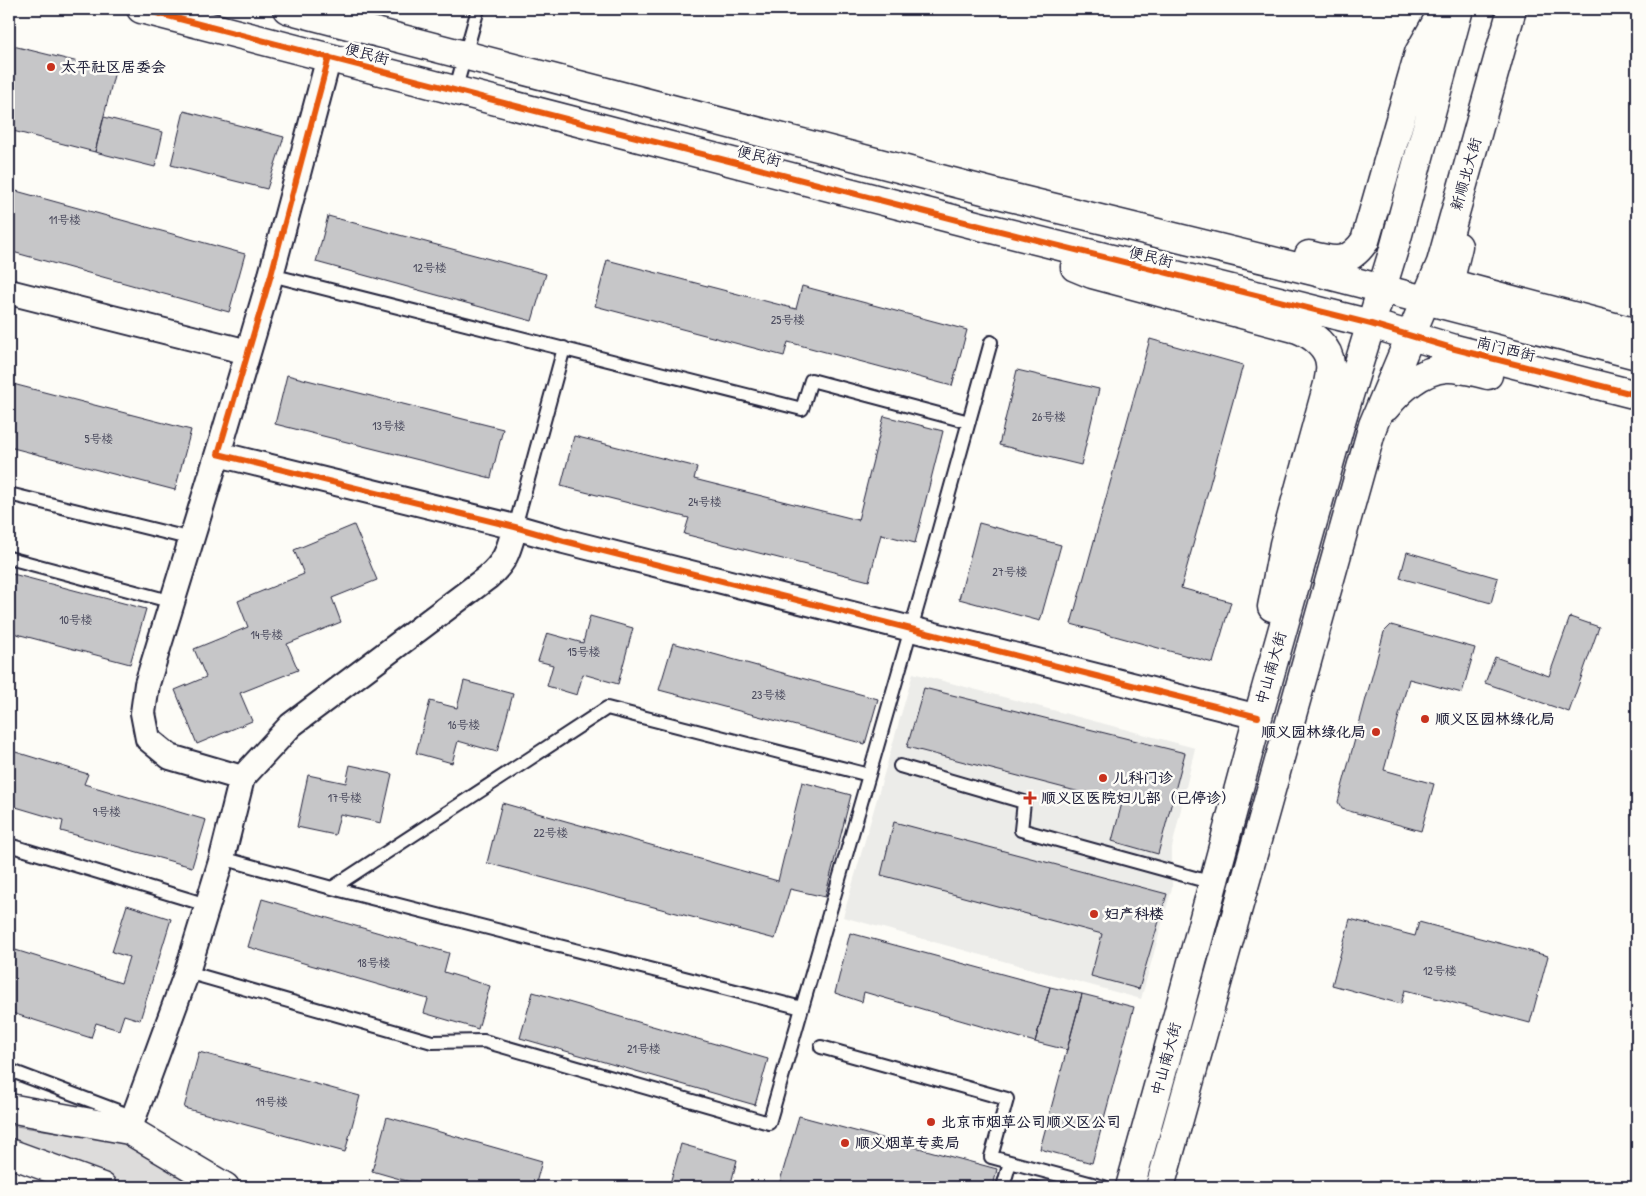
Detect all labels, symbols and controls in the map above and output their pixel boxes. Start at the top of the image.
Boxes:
street label: 便民街 [343,38,392,69]
place label: 太平社区居委会 [61,56,166,77]
marker: 太平社区居委会 [45,61,57,73]
street label: 新顺北大街 [1445,135,1486,213]
street label: 便民街 [735,140,784,171]
house number: 11号楼 [49,211,81,228]
street label: 便民街 [1127,241,1176,272]
house number: 12号楼 [413,259,447,276]
house number: 25号楼 [771,311,805,328]
street label: 南门西街 [1474,331,1538,366]
house number: 26号楼 [1032,408,1066,425]
house number: 13号楼 [372,417,406,434]
house number: 5号楼 [84,430,114,447]
house number: 24号楼 [688,493,722,510]
house number: 27号楼 [992,563,1028,580]
house number: 10号楼 [59,611,93,628]
house number: 14号楼 [251,626,283,643]
street label: 中山南大街 [1250,629,1291,707]
house number: 15号楼 [567,643,601,660]
house number: 23号楼 [752,686,787,703]
place label: 顺义区园林绿化局 [1435,708,1555,729]
marker: 顺义区园林绿化局 [1419,713,1431,725]
house number: 16号楼 [447,716,481,733]
place label: 顺义园林绿化局 [1261,721,1366,742]
marker: 顺义园林绿化局 [1370,726,1382,738]
place label: 儿科门诊 [1113,767,1173,788]
marker: 儿科门诊 [1097,772,1109,784]
place label: 顺义区医院妇儿部（已停诊） [1041,787,1236,808]
house number: 17号楼 [328,789,362,806]
marker: 顺义区医院妇儿部（已停诊） [1023,791,1037,805]
house number: 9号楼 [93,803,121,820]
house number: 22号楼 [533,824,569,841]
place label: 妇产科楼 [1104,903,1164,924]
marker: 妇产科楼 [1088,908,1100,920]
house number: 18号楼 [357,954,391,971]
house number: 12号楼 [1423,962,1457,979]
street label: 中山南大街 [1146,1020,1185,1098]
house number: 21号楼 [627,1040,661,1057]
house number: 19号楼 [256,1093,288,1110]
place label: 北京市烟草公司顺义区公司 [941,1111,1121,1132]
marker: 北京市烟草公司顺义区公司 [925,1116,937,1128]
place label: 顺义烟草专卖局 [855,1132,960,1153]
marker: 顺义烟草专卖局 [839,1137,851,1149]

